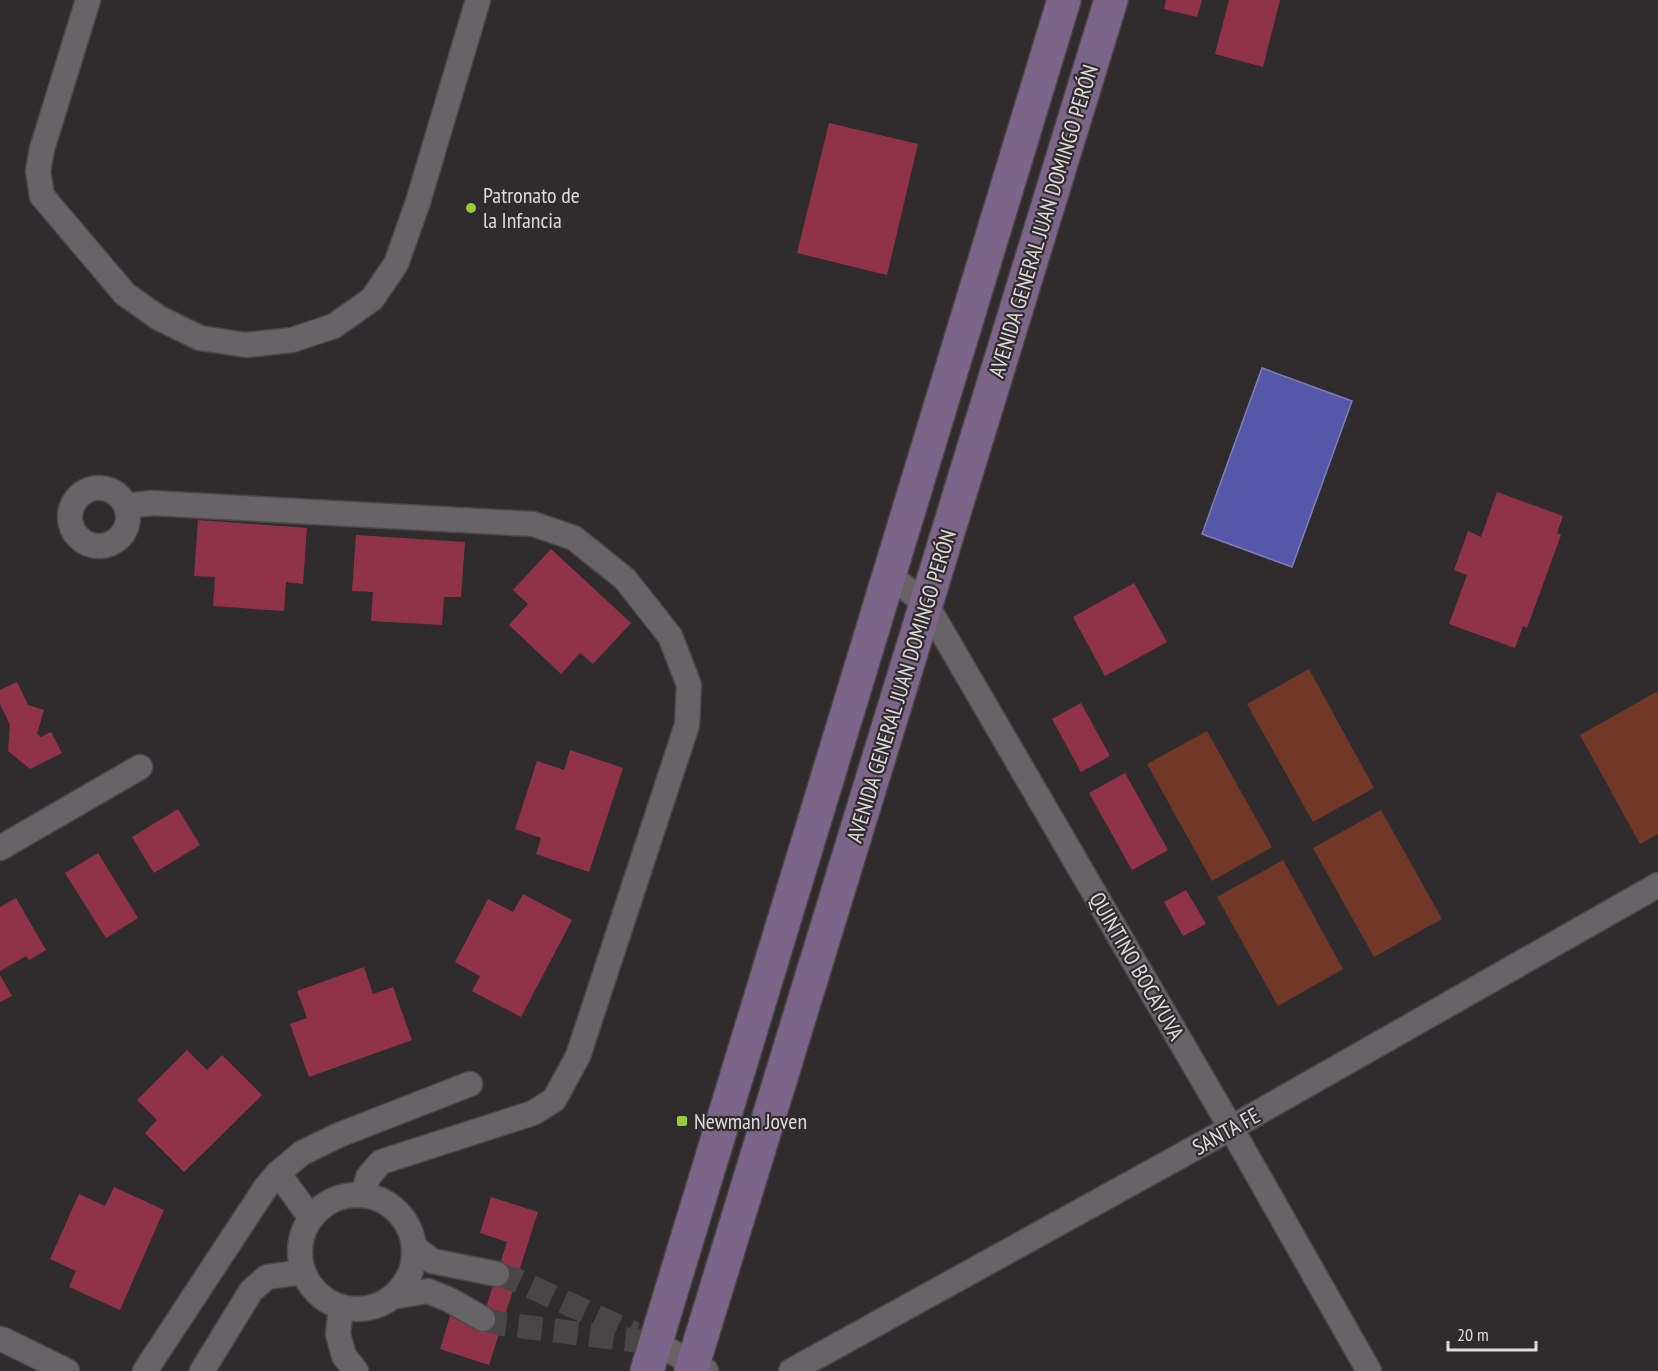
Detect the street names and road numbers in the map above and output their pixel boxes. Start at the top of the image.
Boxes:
street label: AVENIDA GENERAL JUAN DOMINGO PERÓN [982,61,1104,381]
street label: AVENIDA GENERAL JUAN DOMINGO PERÓN [840,526,962,846]
street label: QUINTINO BOCAYUVA [1083,887,1191,1046]
street label: SANTA FE [1187,1101,1265,1161]

